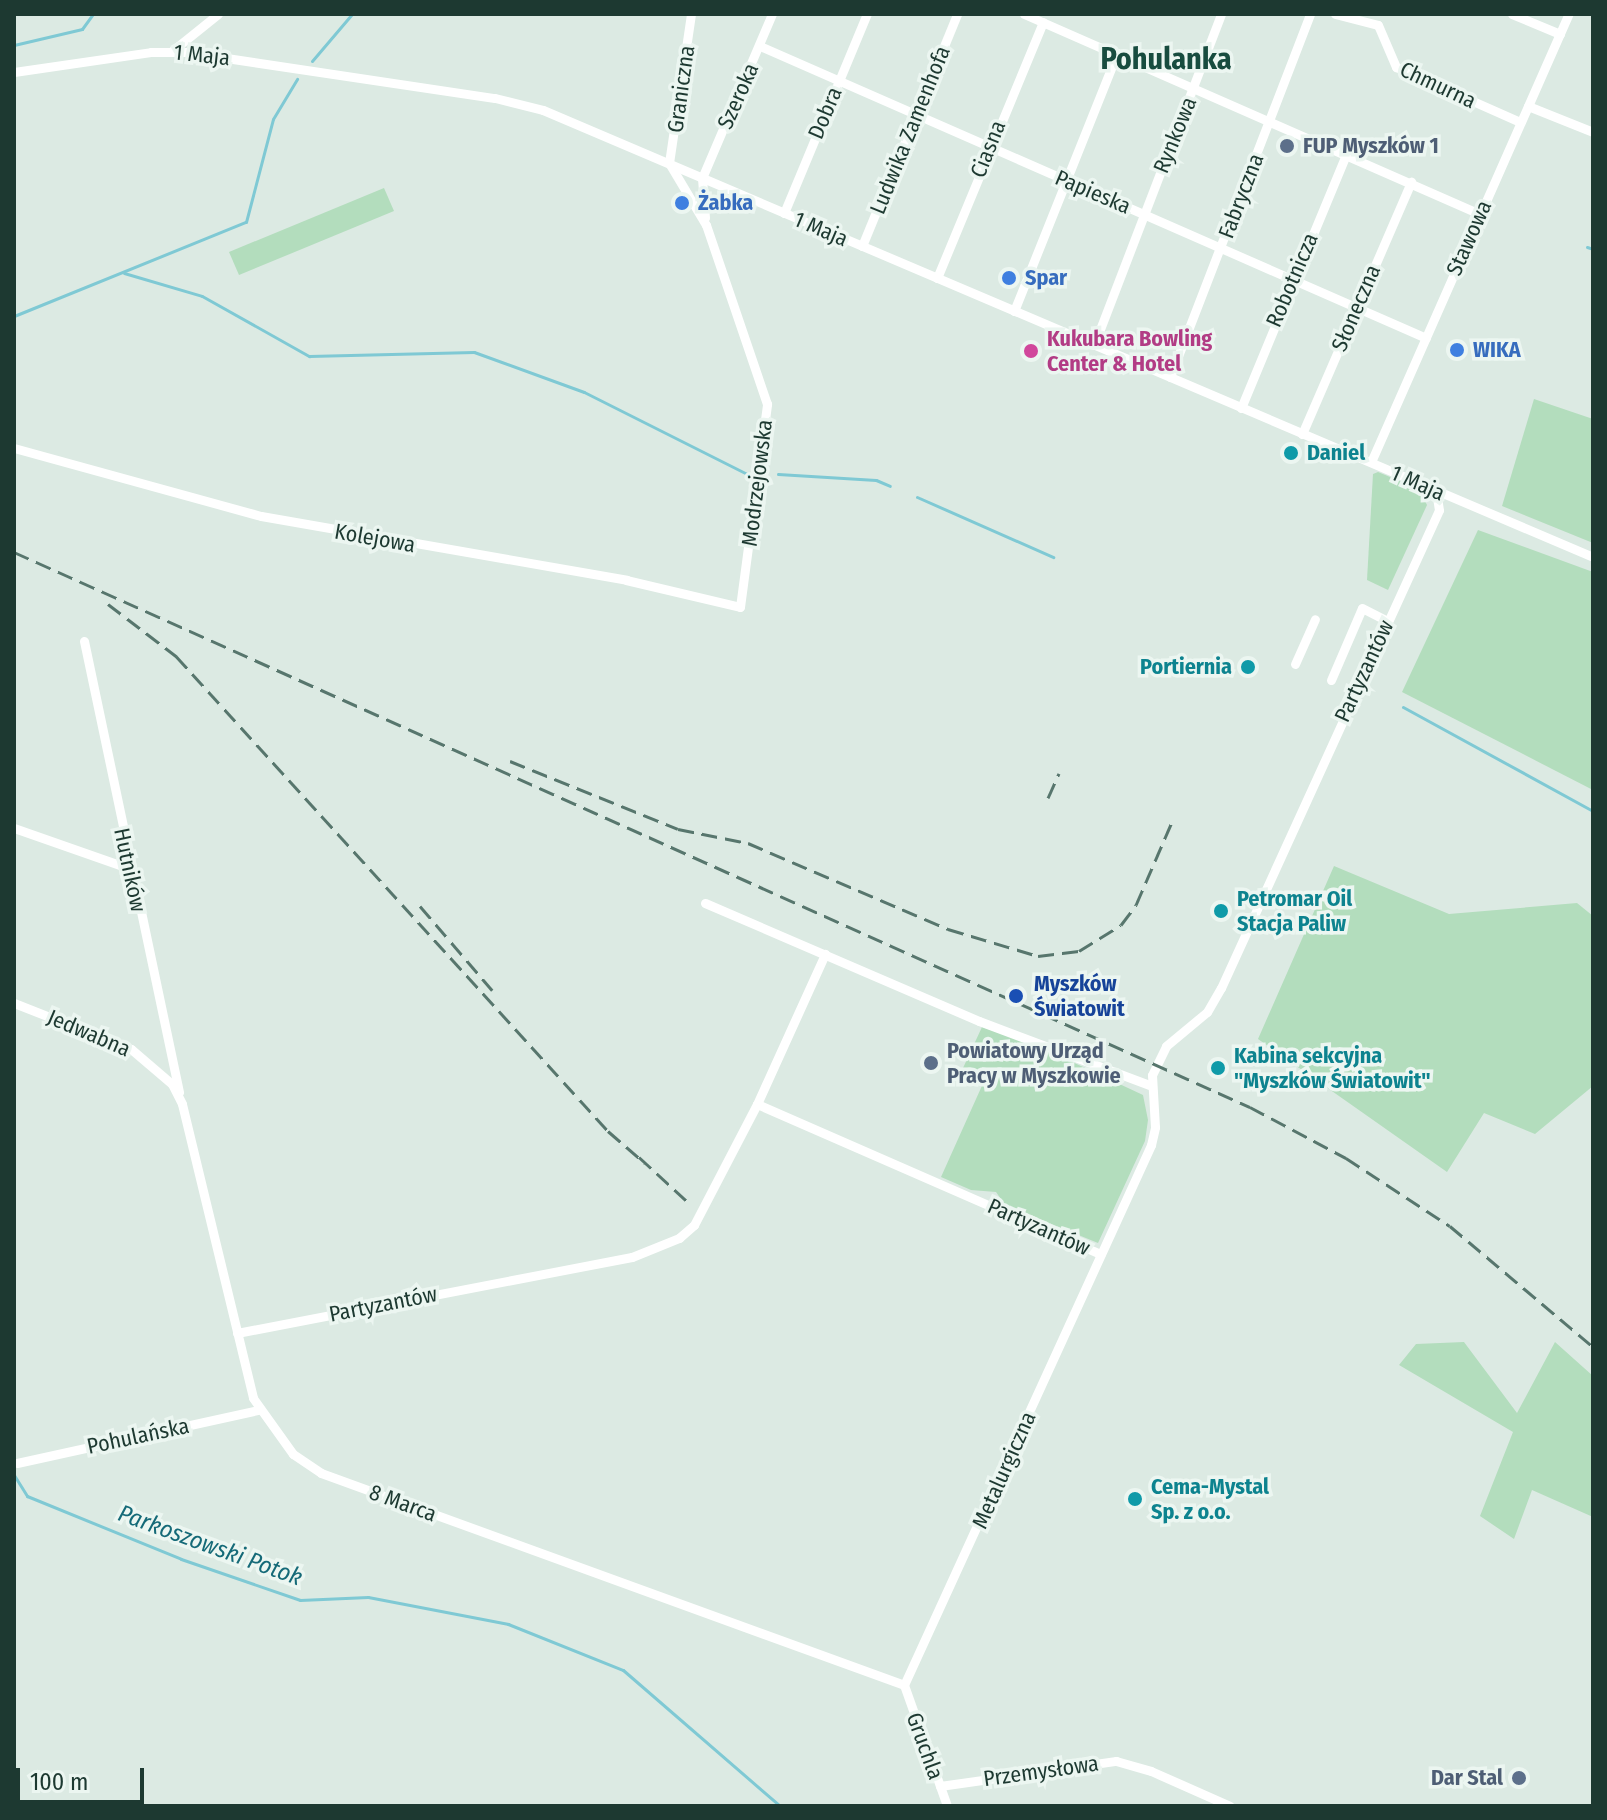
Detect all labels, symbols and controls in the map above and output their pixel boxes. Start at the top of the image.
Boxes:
street label: 1 Maja [173,39,231,71]
district label: Pohulanka [1100,41,1232,77]
street label: Ludwika Zamenhofa [864,42,956,218]
street label: Graniczna [662,44,700,134]
street label: Chmurna [1396,56,1480,114]
street label: Szeroka [712,59,764,133]
street label: Dobra [802,83,848,143]
street label: Rynkowa [1148,93,1202,177]
street label: Ciasna [965,117,1011,181]
place label: FUP Myszków 1 [1303,133,1439,159]
marker: FUP Myszków 1 [1278,137,1296,155]
street label: Fabryczna [1213,150,1269,242]
street label: Papieska [1051,164,1135,220]
place label: Żabka [698,190,753,216]
marker: Żabka [673,194,691,212]
street label: Stawowa [1441,196,1497,280]
street label: 1 Maja [790,206,852,252]
street label: Robotnicza [1260,229,1324,331]
street label: Słoneczna [1326,261,1386,355]
place label: Spar [1025,265,1067,291]
marker: Spar [1000,269,1018,287]
place label: Kukubara Bowling Center & Hotel [1047,325,1212,376]
place label: WIKA [1473,337,1521,363]
marker: WIKA [1448,341,1466,359]
marker: Kukubara Bowling Center & Hotel [1022,342,1040,360]
street label: Modrzejowska [736,418,778,548]
place label: Daniel [1307,440,1365,466]
marker: Daniel [1282,444,1300,462]
street label: 1 Maja [1387,459,1449,507]
street label: Kolejowa [333,518,417,558]
street label: Partyzantów [1329,616,1399,726]
place label: Portiernia [1140,654,1232,680]
marker: Portiernia [1239,658,1257,676]
street label: Hutników [108,826,152,914]
place label: Petromar Oil Stacja Paliw [1237,885,1352,936]
marker: Petromar Oil Stacja Paliw [1212,902,1230,920]
place label: Myszków Światowit [1034,970,1125,1022]
marker: Myszków Światowit [1005,985,1027,1007]
street label: Jedwabna [44,1004,134,1062]
place label: Powiatowy Urząd Pracy w Myszkowie [947,1037,1121,1088]
place label: Kabina sekcyjna "Myszków Światowit" [1234,1042,1430,1094]
marker: Powiatowy Urząd Pracy w Myszkowie [922,1054,940,1072]
marker: Kabina sekcyjna "Myszków Światowit" [1209,1059,1227,1077]
street label: Partyzantów [984,1193,1094,1261]
street label: Partyzantów [327,1281,439,1327]
street label: Metalurgiczna [966,1407,1042,1533]
street label: Pohulańska [85,1412,191,1460]
place label: Cema-Mystal Sp. z o.o. [1151,1473,1269,1524]
street label: 8 Marca [366,1479,440,1527]
marker: Cema-Mystal Sp. z o.o. [1126,1490,1144,1508]
water label: Parkoszowski Potok [114,1499,306,1593]
street label: Gruchla [901,1709,949,1783]
street label: Przemysłowa [982,1750,1100,1792]
scale bar [20,1752,148,1802]
place label: Dar Stal [1431,1765,1503,1791]
text: 100 m [30,1768,88,1796]
marker: Dar Stal [1510,1769,1528,1787]

